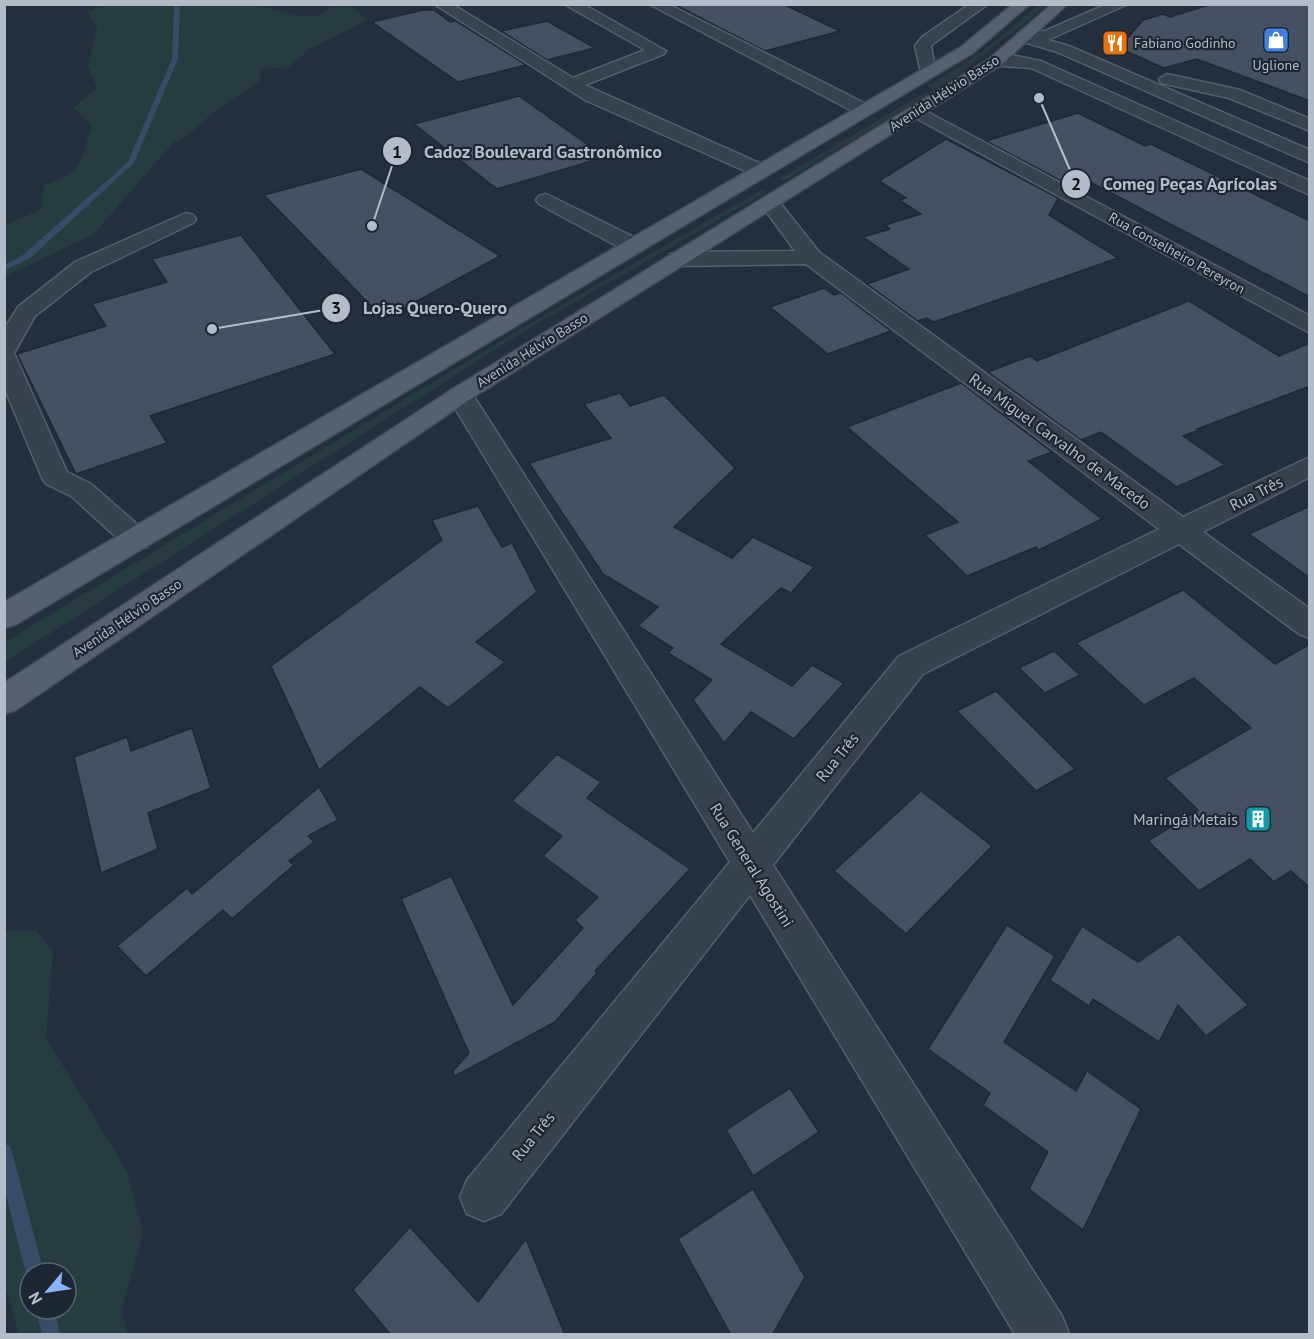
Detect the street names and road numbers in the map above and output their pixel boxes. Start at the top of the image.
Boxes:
street label: Avenida Hélvio Basso [886,51,1002,135]
street label: Rua Conselheiro Pereyron [1106,208,1248,298]
street label: Avenida Hélvio Basso [473,309,591,391]
street label: Rua Miguel Carvalho de Macedo [965,368,1155,514]
street label: Rua Três [1226,471,1286,515]
street label: Avenida Hélvio Basso [69,575,185,661]
street label: Rua Três [811,728,863,786]
street label: Rua General Agostini [706,799,798,931]
street label: Rua Três [507,1107,559,1165]

